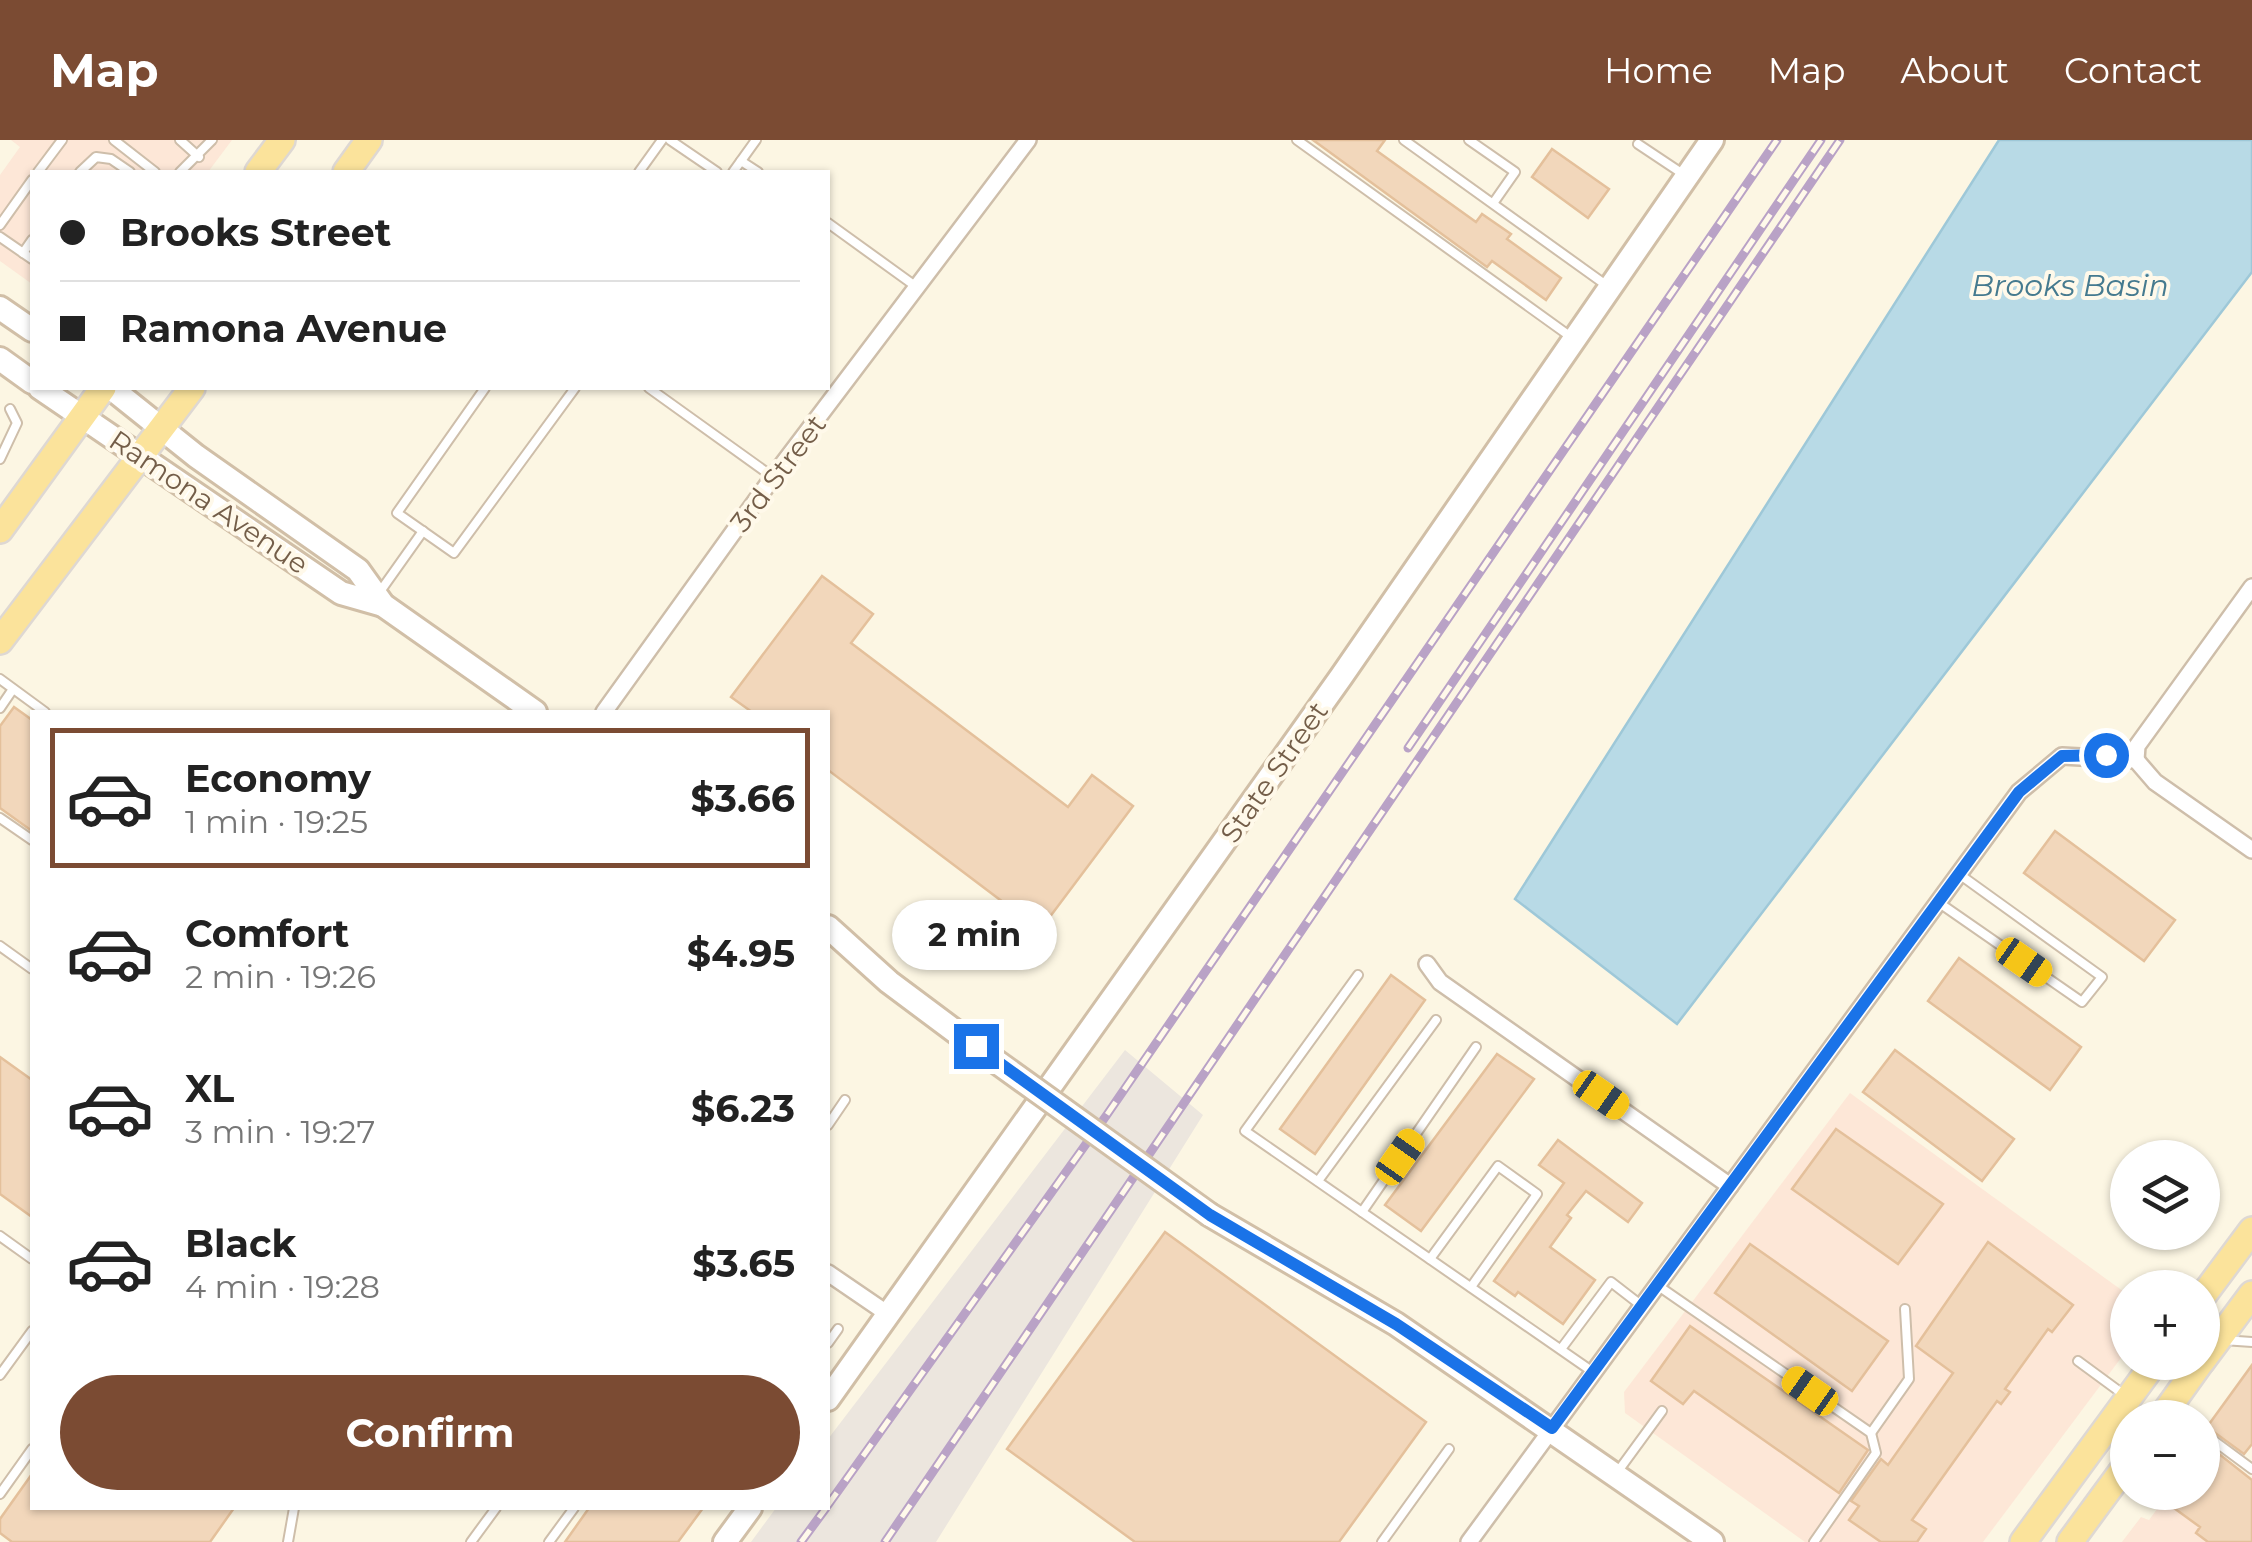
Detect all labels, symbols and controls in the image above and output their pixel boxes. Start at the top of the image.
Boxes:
text: Map [50,41,159,99]
text: Home [1604,49,1713,92]
text: Map [1768,49,1846,92]
text: About [1901,49,2009,92]
text: Contact [2064,49,2202,92]
text: Brooks Street [120,209,391,256]
water label: Brooks Basin [1971,267,2169,304]
text: Ramona Avenue [120,305,447,352]
street label: 3rd Street [723,408,833,538]
street label: Ramona Avenue [103,423,315,581]
street label: State Street [1213,695,1335,849]
route start [2084,733,2129,778]
icon: car [65,753,155,843]
text: Economy [185,755,371,802]
text: $3.66 [691,775,795,822]
text: 1 min · 19:25 [185,802,368,841]
callout: 2 min [894,901,1058,971]
icon: car [65,908,155,998]
text: Comfort [185,910,349,957]
text: 2 min [928,915,1021,954]
text: $4.95 [687,930,795,977]
car [1991,933,2057,991]
text: 2 min · 19:26 [185,957,376,996]
route end [954,1024,999,1069]
icon: car [65,1063,155,1153]
text: XL [185,1065,234,1112]
car [1568,1066,1634,1124]
text: $6.23 [691,1085,795,1132]
text: 3 min · 19:27 [185,1112,375,1151]
car [1371,1124,1429,1190]
map controls [2110,1140,2220,1510]
button: layers [2110,1140,2220,1250]
icon: car [65,1218,155,1308]
text: Black [185,1220,296,1267]
text: $3.65 [692,1240,795,1287]
text: 4 min · 19:28 [185,1267,380,1306]
button: + [2110,1270,2220,1380]
car [1777,1362,1843,1420]
button: Confirm [60,1375,800,1490]
button: − [2110,1400,2220,1510]

